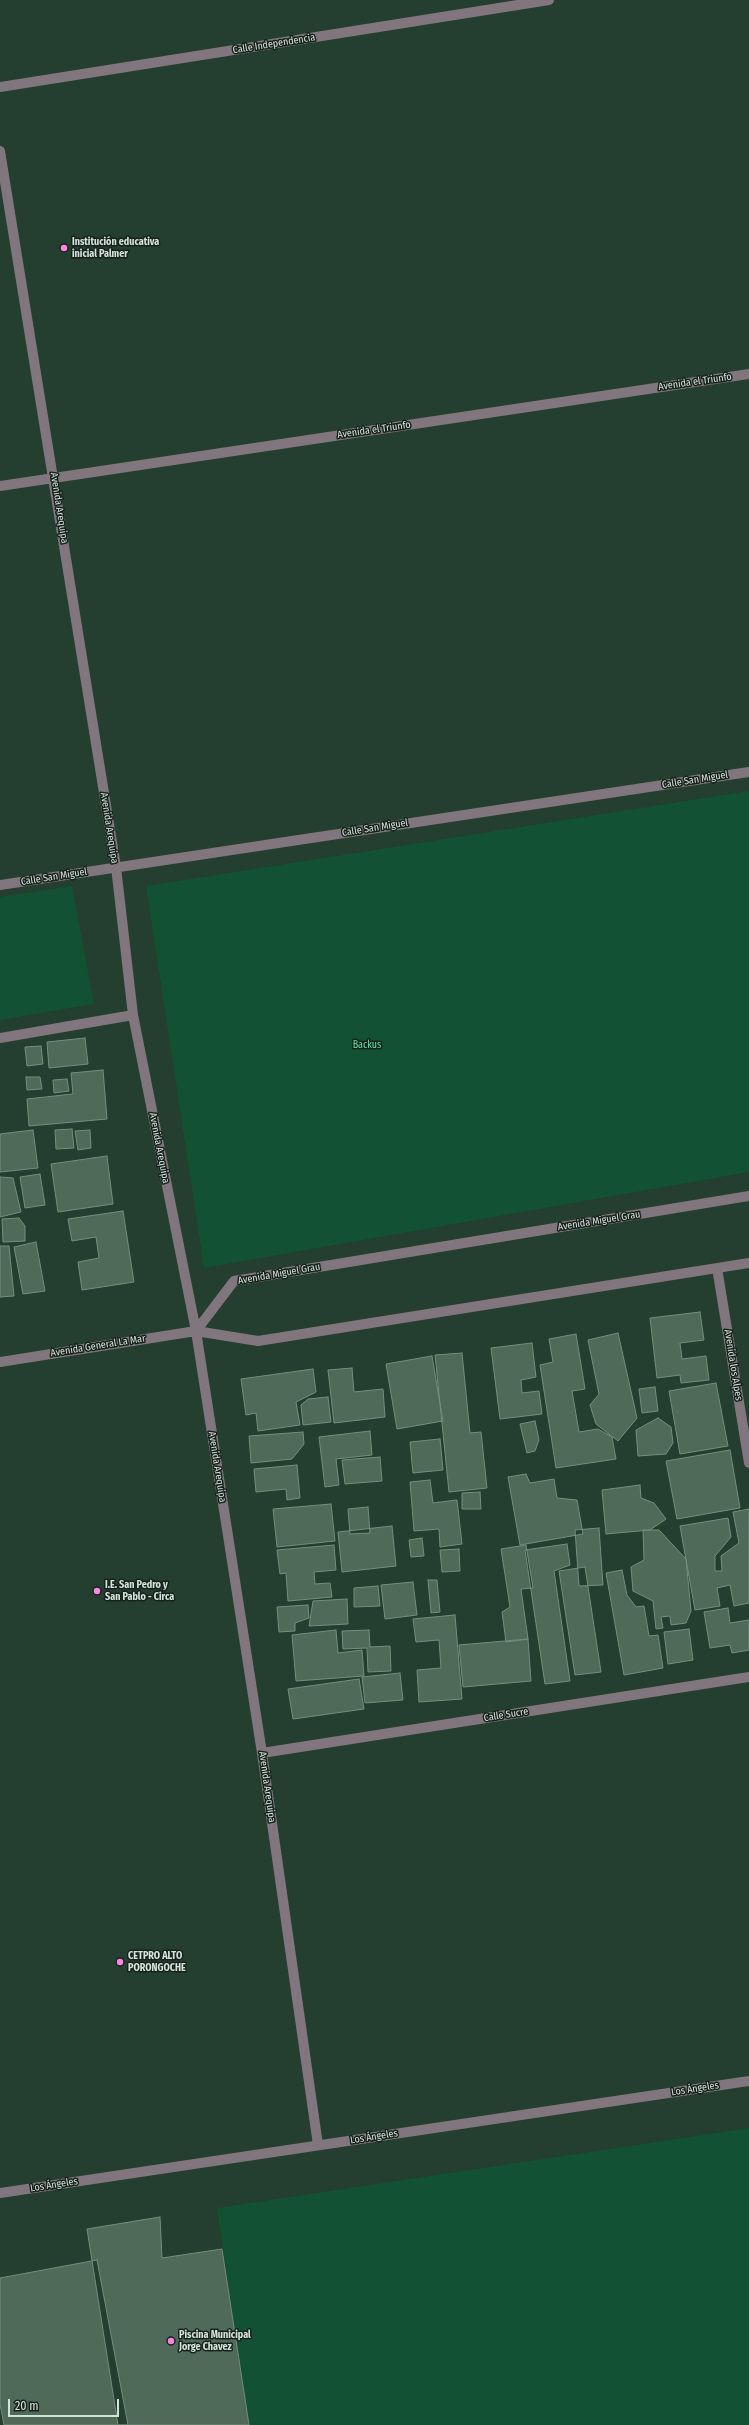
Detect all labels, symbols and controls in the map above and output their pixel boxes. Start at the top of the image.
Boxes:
street label: Calle Independencia [232,32,316,56]
place label: Institución educativa inicial Palmer [72,236,159,260]
marker: Institución educativa inicial Palmer [59,243,69,253]
street label: Avenida el Triunfo [658,371,732,393]
street label: Avenida el Triunfo [337,419,411,441]
street label: Avenida Arequipa [47,472,71,544]
street label: Calle San Miguel [661,769,729,791]
street label: Avenida Arequipa [97,792,121,864]
street label: Calle San Miguel [341,817,409,839]
street label: Calle San Miguel [20,866,88,888]
park label: Backus [353,1039,381,1051]
street label: Avenida Arequipa [146,1112,172,1184]
street label: Avenida Miguel Grau [557,1209,641,1233]
street label: Avenida Miguel Grau [237,1261,321,1287]
street label: Avenida los Alpes [721,1329,745,1401]
street label: Avenida General La Mar [50,1333,146,1359]
street label: Avenida Arequipa [205,1431,229,1503]
place label: I.E. San Pedro y San Pablo - Circa [105,1579,174,1602]
marker: I.E. San Pedro y San Pablo - Circa [92,1586,102,1596]
street label: Calle Sucre [483,1706,529,1724]
street label: Avenida Arequipa [256,1751,278,1823]
place label: CETPRO ALTO PORONGOCHE [128,1950,186,1974]
marker: CETPRO ALTO PORONGOCHE [115,1957,125,1967]
street label: Los Ángeles [670,2079,720,2099]
street label: Los Ángeles [349,2127,399,2147]
street label: Los Ángeles [29,2175,79,2195]
place label: Piscina Municipal Jorge Chavez [179,2329,251,2352]
marker: Piscina Municipal Jorge Chavez [166,2336,176,2346]
scale bar [10,2391,121,2417]
text: 20 m [15,2399,39,2413]

